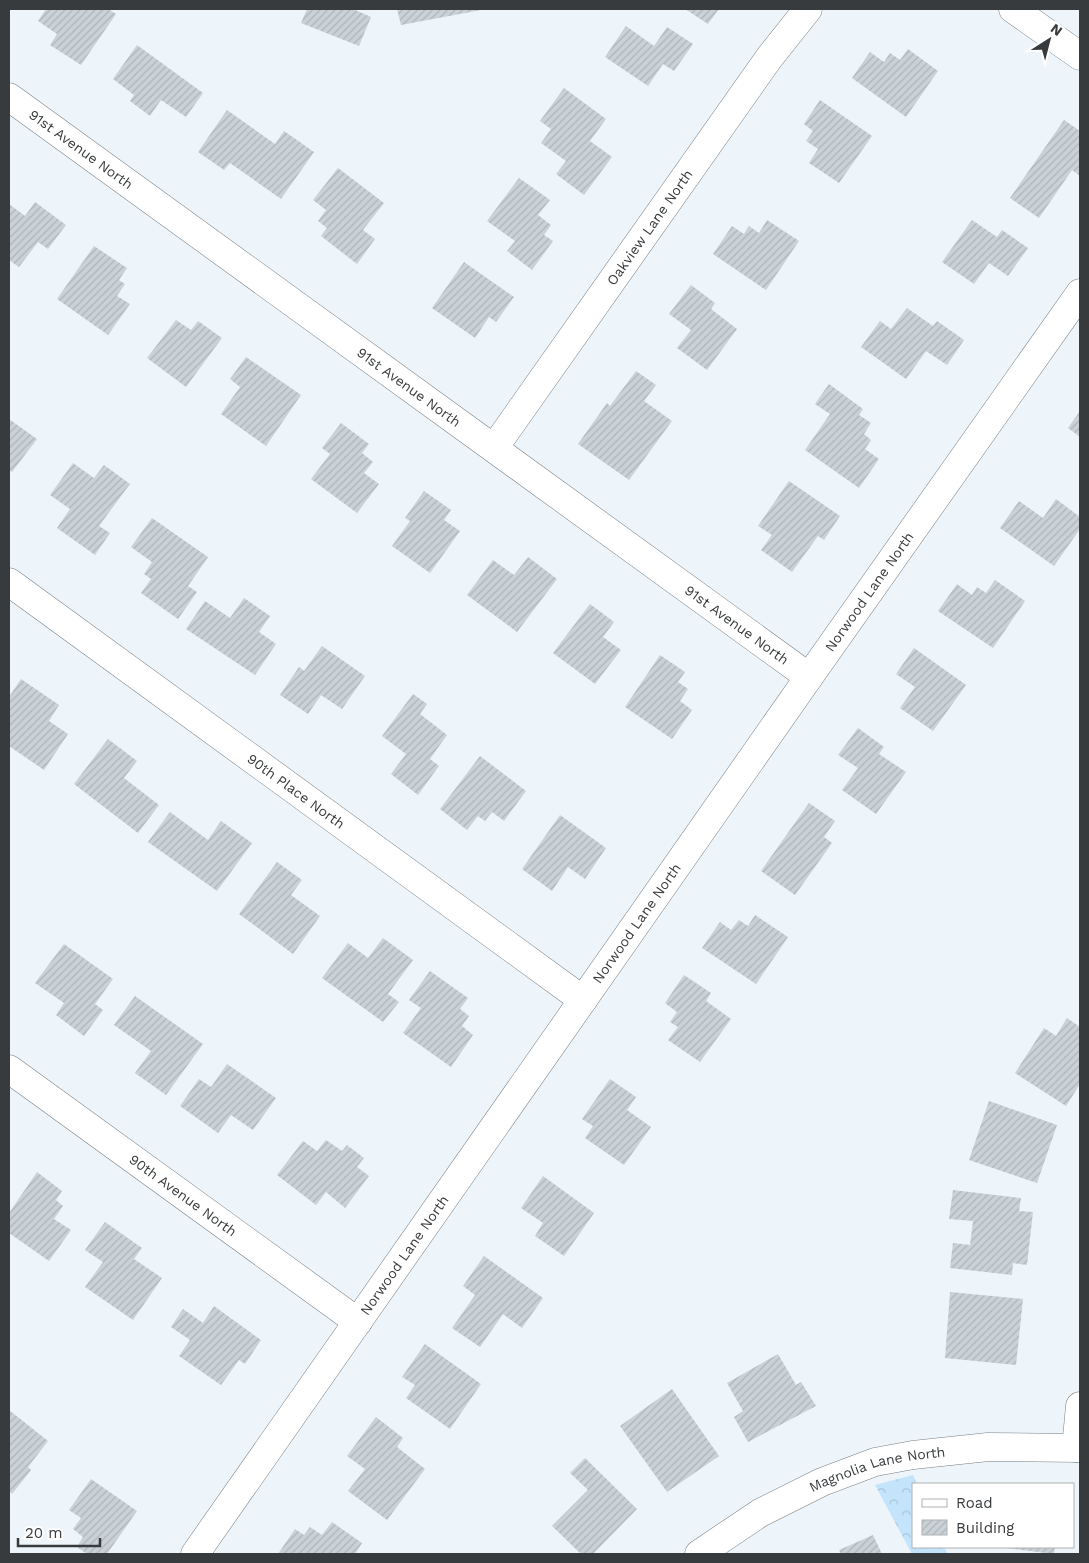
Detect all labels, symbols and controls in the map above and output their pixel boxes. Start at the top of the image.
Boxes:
north arrow [1024,15,1074,65]
text: N [1048,20,1066,39]
street label: 91st Avenue North [26,106,136,192]
street label: Oakview Lane North [603,166,696,288]
street label: 91st Avenue North [354,344,464,430]
street label: Norwood Lane North [822,529,917,654]
street label: 91st Avenue North [682,582,792,668]
street label: 90th Place North [244,750,348,832]
street label: Norwood Lane North [589,860,684,986]
street label: 90th Avenue North [126,1151,240,1239]
street label: Norwood Lane North [357,1192,452,1318]
street label: Magnolia Lane North [806,1444,946,1495]
legend [912,1483,1074,1548]
text: Road [956,1494,993,1512]
scale bar [18,1516,100,1548]
text: Building [956,1519,1014,1537]
text: 20 m [25,1524,63,1542]

